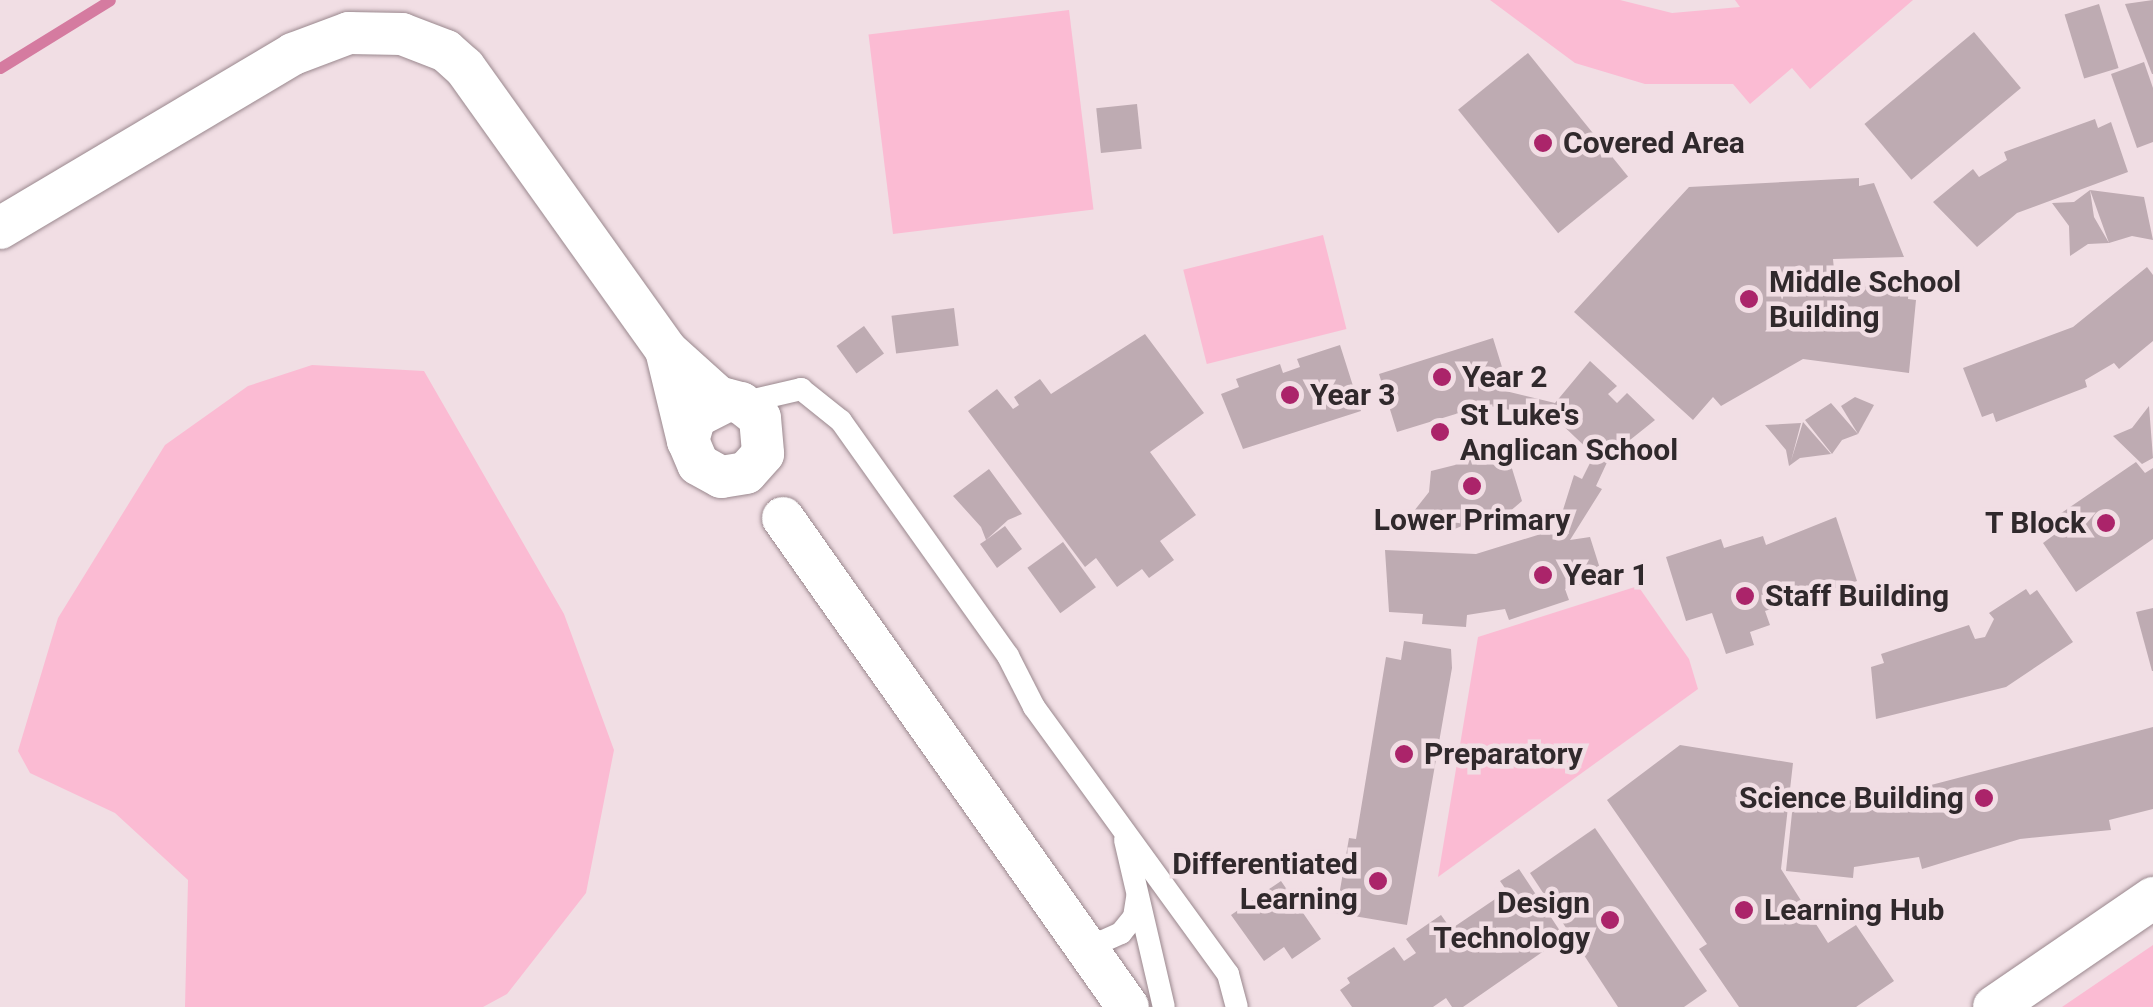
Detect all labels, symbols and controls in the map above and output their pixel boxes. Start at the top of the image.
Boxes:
place label: Covered Area [1563,125,1745,161]
marker: Covered Area [1532,132,1554,154]
place label: Middle School Building [1769,264,1961,334]
marker: Middle School Building [1738,288,1760,310]
place label: Year 2 [1462,359,1548,395]
marker: Year 2 [1431,366,1453,388]
place label: Year 3 [1310,377,1396,413]
marker: Year 3 [1279,384,1301,406]
place label: St Luke's Anglican School [1460,397,1678,468]
marker: St Luke's Anglican School [1429,421,1451,443]
marker: Lower Primary [1461,475,1483,497]
place label: Lower Primary [1374,502,1570,538]
place label: T Block [1984,505,2086,541]
marker: T Block [2095,512,2117,534]
place label: Year 1 [1563,557,1649,593]
marker: Year 1 [1532,564,1554,586]
place label: Staff Building [1765,578,1949,614]
marker: Staff Building [1734,585,1756,607]
place label: Preparatory [1424,736,1583,772]
marker: Preparatory [1393,743,1415,765]
place label: Science Building [1739,780,1964,816]
marker: Science Building [1973,787,1995,809]
place label: Differentiated Learning [1172,846,1358,916]
marker: Differentiated Learning [1367,870,1389,892]
place label: Design Technology [1433,885,1590,956]
place label: Learning Hub [1764,892,1944,928]
marker: Learning Hub [1733,899,1755,921]
marker: Design Technology [1599,909,1621,931]

